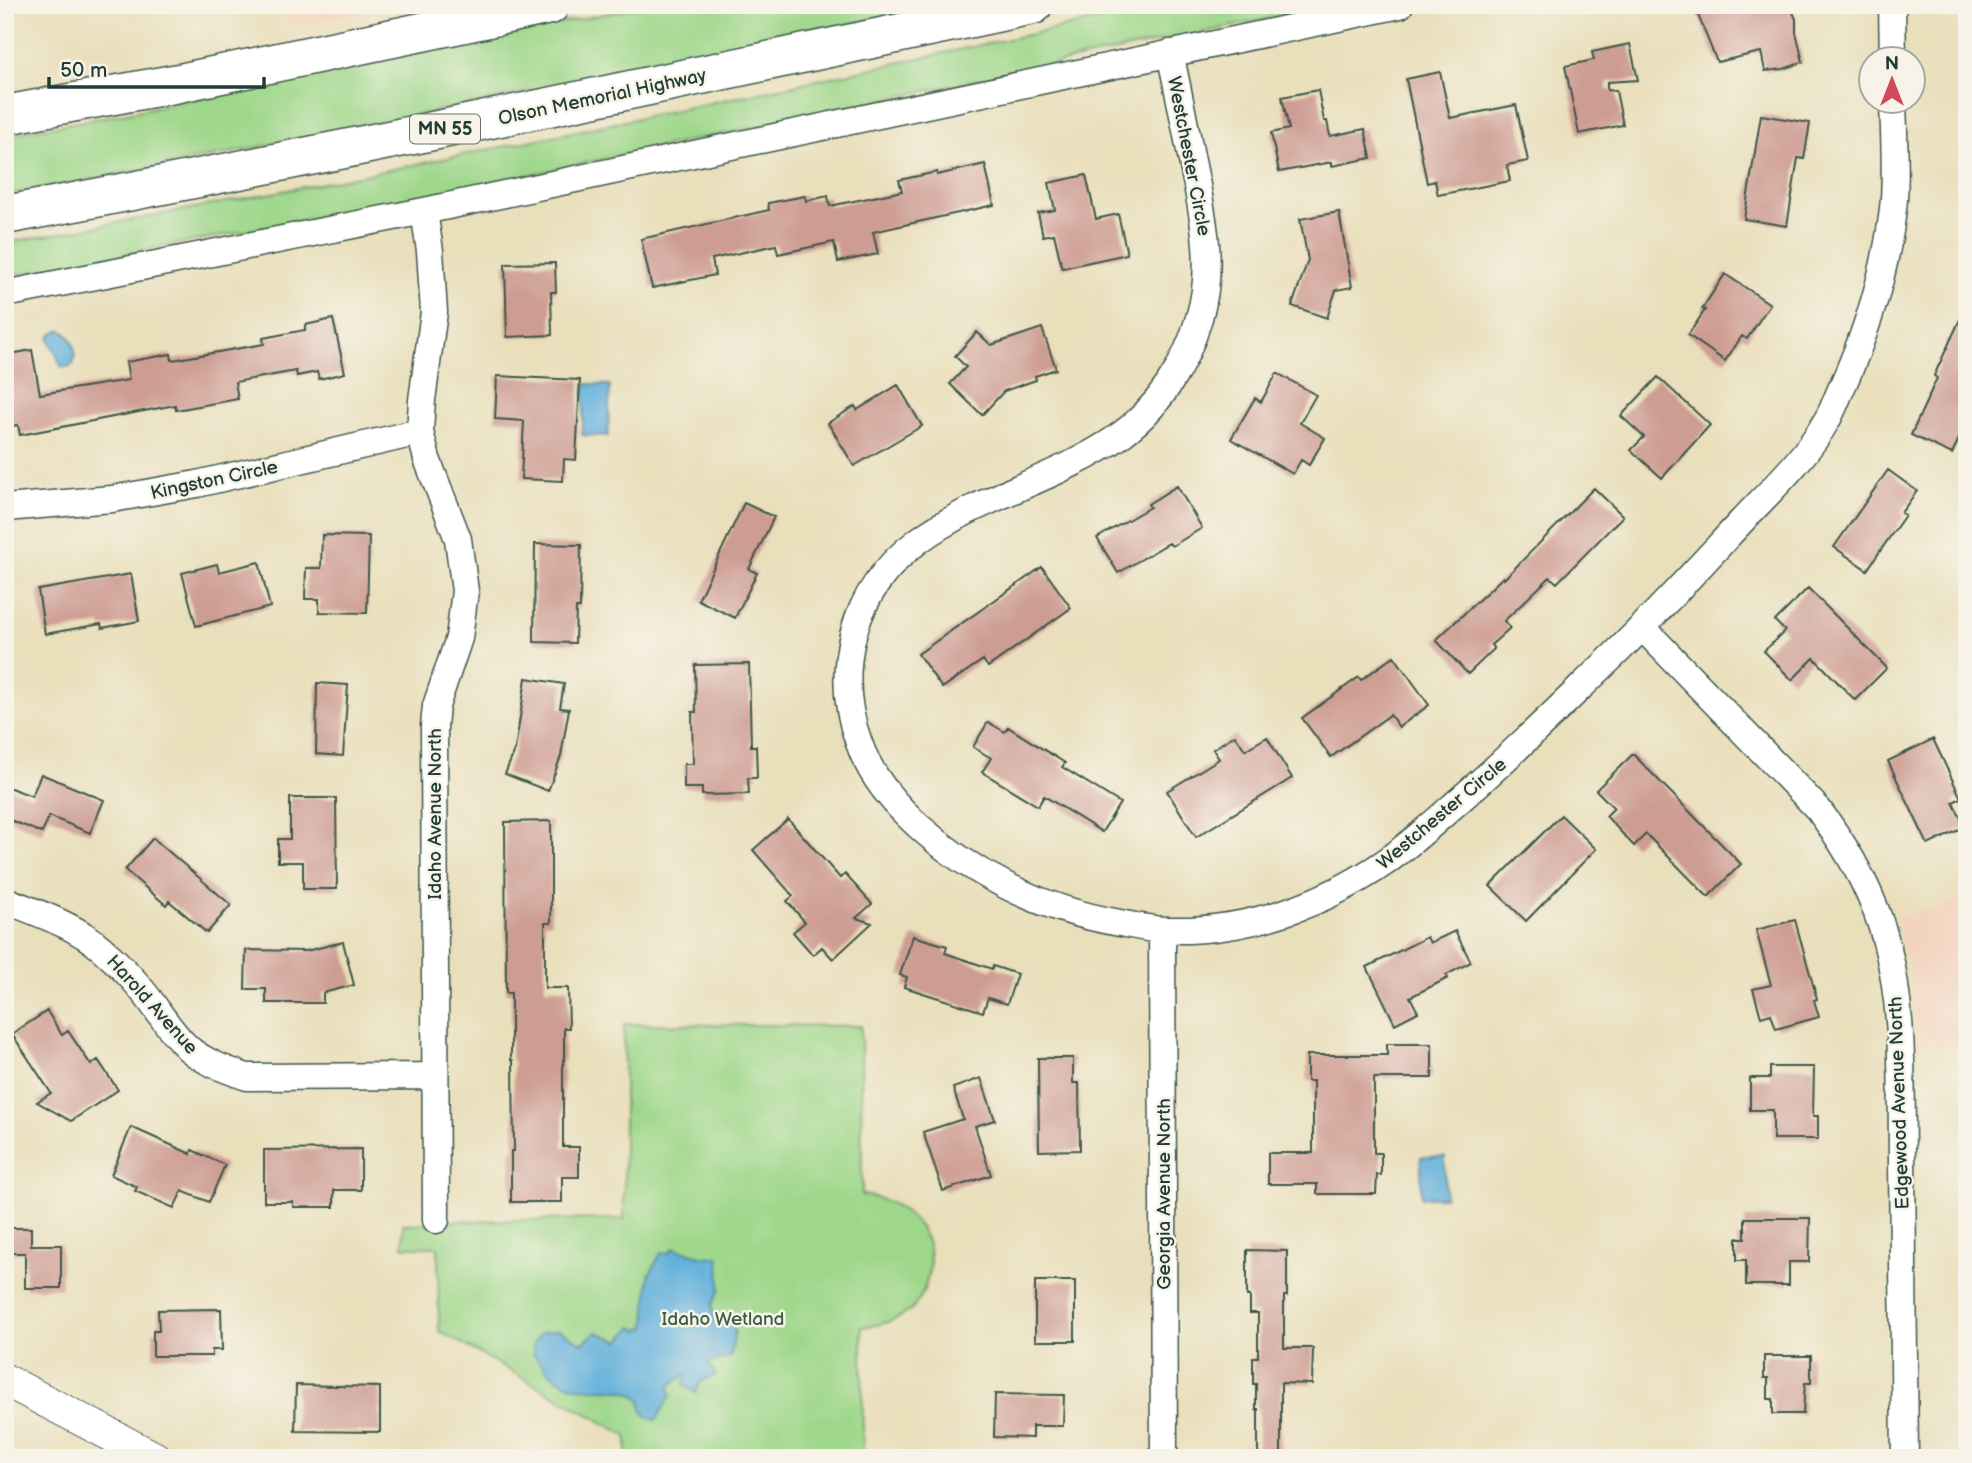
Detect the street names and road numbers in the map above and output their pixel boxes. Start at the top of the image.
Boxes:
street label: Olson Memorial Highway [496,64,709,131]
street label: Westchester Circle [1162,75,1215,238]
road number: MN 55 [410,114,480,144]
street label: Kingston Circle [149,456,280,505]
street label: Idaho Avenue North [424,728,447,900]
street label: Westchester Circle [1373,753,1511,875]
street label: Harold Avenue [101,951,203,1059]
street label: Edgewood Avenue North [1884,996,1915,1210]
street label: Georgia Avenue North [1153,1098,1176,1290]

